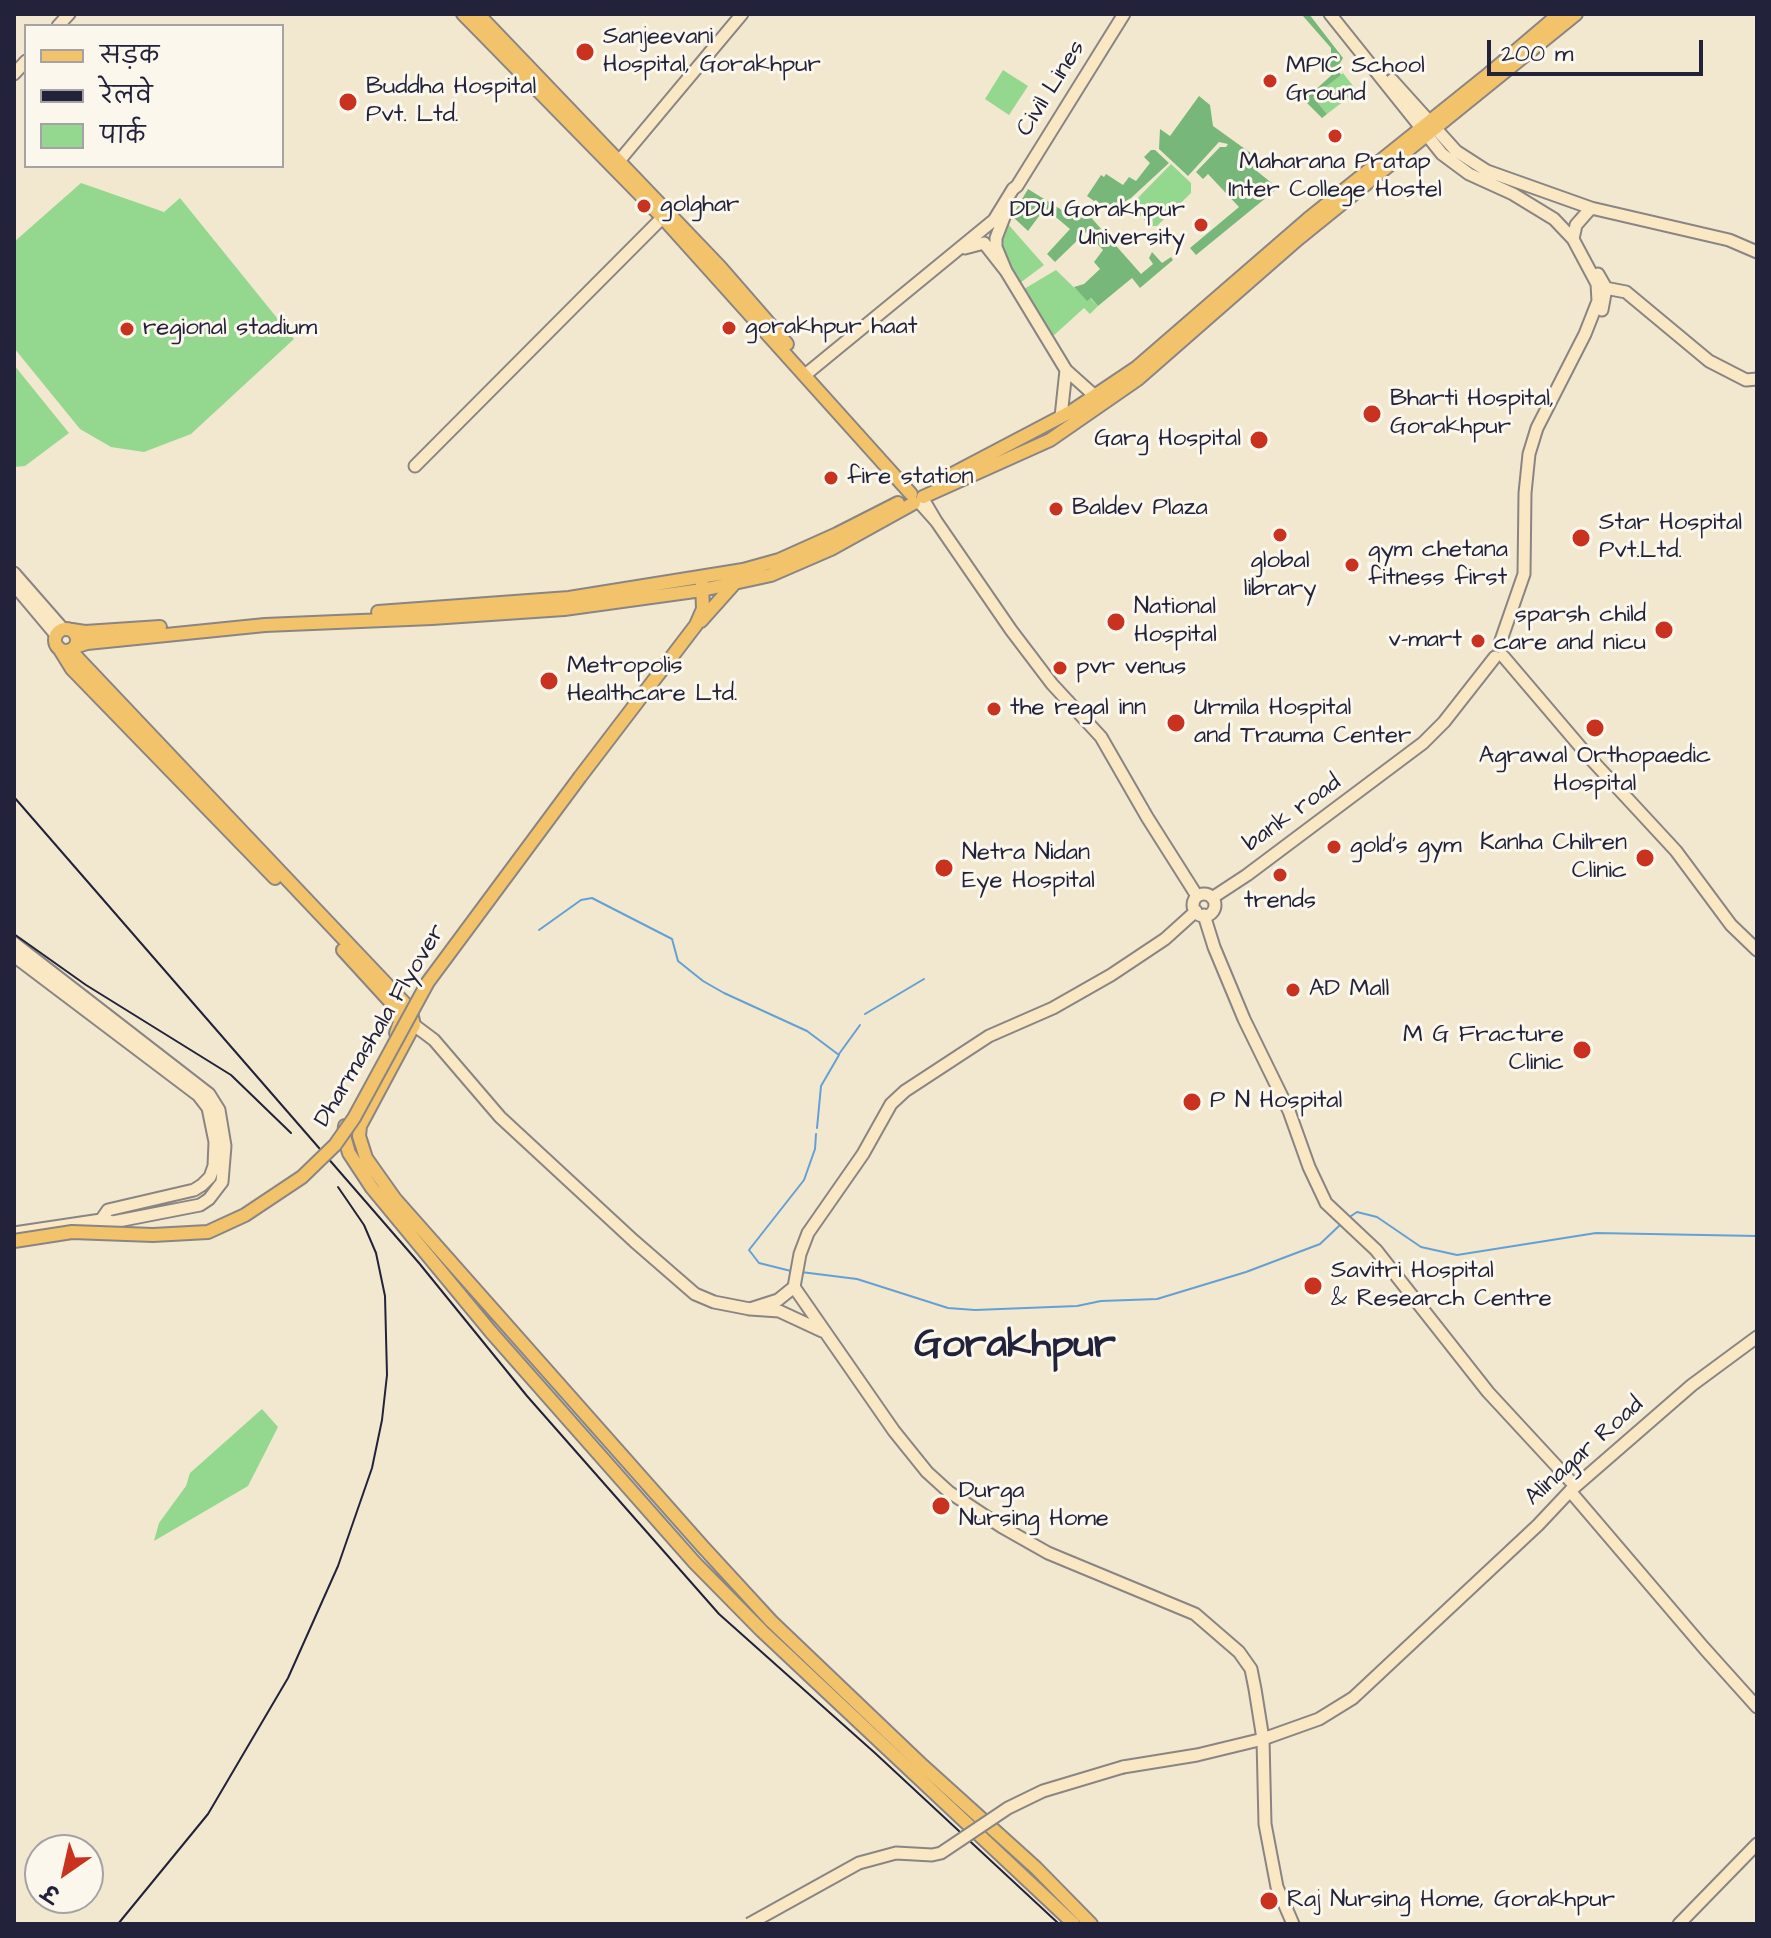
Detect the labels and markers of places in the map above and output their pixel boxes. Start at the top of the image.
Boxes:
place label: Sanjeevani Hospital, Gorakhpur [603,24,821,80]
marker: Sanjeevani Hospital, Gorakhpur [574,41,596,63]
place label: MPIC School Ground [1286,53,1425,109]
marker: MPIC School Ground [1261,72,1279,90]
place label: Buddha Hospital Pvt. Ltd. [366,74,536,130]
marker: Buddha Hospital Pvt. Ltd. [337,91,359,113]
marker: Maharana Pratap Inter College Hostel [1326,127,1344,145]
place label: Maharana Pratap Inter College Hostel [1228,149,1442,205]
place label: golghar [660,192,739,220]
marker: golghar [635,197,653,215]
place label: DDU Gorakhpur University [1010,197,1185,253]
marker: DDU Gorakhpur University [1192,216,1210,234]
place label: gorakhpur haat [745,314,917,342]
place label: regional stadium [143,315,317,343]
marker: gorakhpur haat [720,319,738,337]
marker: regional stadium [118,320,136,338]
place label: Bharti Hospital, Gorakhpur [1390,386,1554,442]
marker: Bharti Hospital, Gorakhpur [1361,403,1383,425]
place label: Garg Hospital [1094,426,1241,454]
marker: Garg Hospital [1248,429,1270,451]
place label: fire station [847,464,974,492]
marker: fire station [822,469,840,487]
place label: Baldev Plaza [1072,495,1208,523]
marker: Baldev Plaza [1047,500,1065,518]
place label: Star Hospital Pvt.Ltd. [1599,510,1742,566]
marker: global library [1271,526,1289,544]
marker: Star Hospital Pvt.Ltd. [1570,527,1592,549]
place label: gym chetana fitness first [1368,537,1508,593]
place label: global library [1244,548,1316,604]
marker: gym chetana fitness first [1343,556,1361,574]
place label: National Hospital [1134,594,1217,650]
place label: sparsh child care and nicu [1494,602,1646,658]
marker: National Hospital [1105,611,1127,633]
marker: sparsh child care and nicu [1653,619,1675,641]
place label: v-mart [1388,627,1462,655]
marker: v-mart [1469,632,1487,650]
place label: Metropolis Healthcare Ltd. [567,653,737,709]
place label: pvr venus [1076,654,1186,682]
marker: pvr venus [1051,659,1069,677]
marker: Metropolis Healthcare Ltd. [538,670,560,692]
place label: the regal inn [1010,695,1146,723]
place label: Urmila Hospital and Trauma Center [1194,695,1411,751]
marker: the regal inn [985,700,1003,718]
marker: Urmila Hospital and Trauma Center [1165,712,1187,734]
marker: Agrawal Orthopaedic Hospital [1584,717,1606,739]
place label: Agrawal Orthopaedic Hospital [1479,743,1711,799]
place label: Kanha Chilren Clinic [1480,830,1627,886]
place label: gold's gym [1350,833,1462,861]
marker: gold's gym [1325,838,1343,856]
place label: Netra Nidan Eye Hospital [962,840,1095,896]
marker: Kanha Chilren Clinic [1634,847,1656,869]
marker: Netra Nidan Eye Hospital [933,857,955,879]
marker: trends [1271,866,1289,884]
place label: trends [1244,888,1316,916]
place label: AD Mall [1309,976,1389,1004]
marker: AD Mall [1284,981,1302,999]
place label: M G Fracture Clinic [1403,1022,1564,1078]
marker: M G Fracture Clinic [1571,1039,1593,1061]
place label: P N Hospital [1210,1088,1342,1116]
marker: P N Hospital [1181,1091,1203,1113]
place label: Savitri Hospital & Research Centre [1331,1258,1552,1314]
marker: Savitri Hospital & Research Centre [1302,1275,1324,1297]
place label: Durga Nursing Home [959,1478,1109,1534]
marker: Durga Nursing Home [930,1495,952,1517]
place label: Raj Nursing Home, Gorakhpur [1287,1887,1615,1915]
marker: Raj Nursing Home, Gorakhpur [1258,1890,1280,1912]

